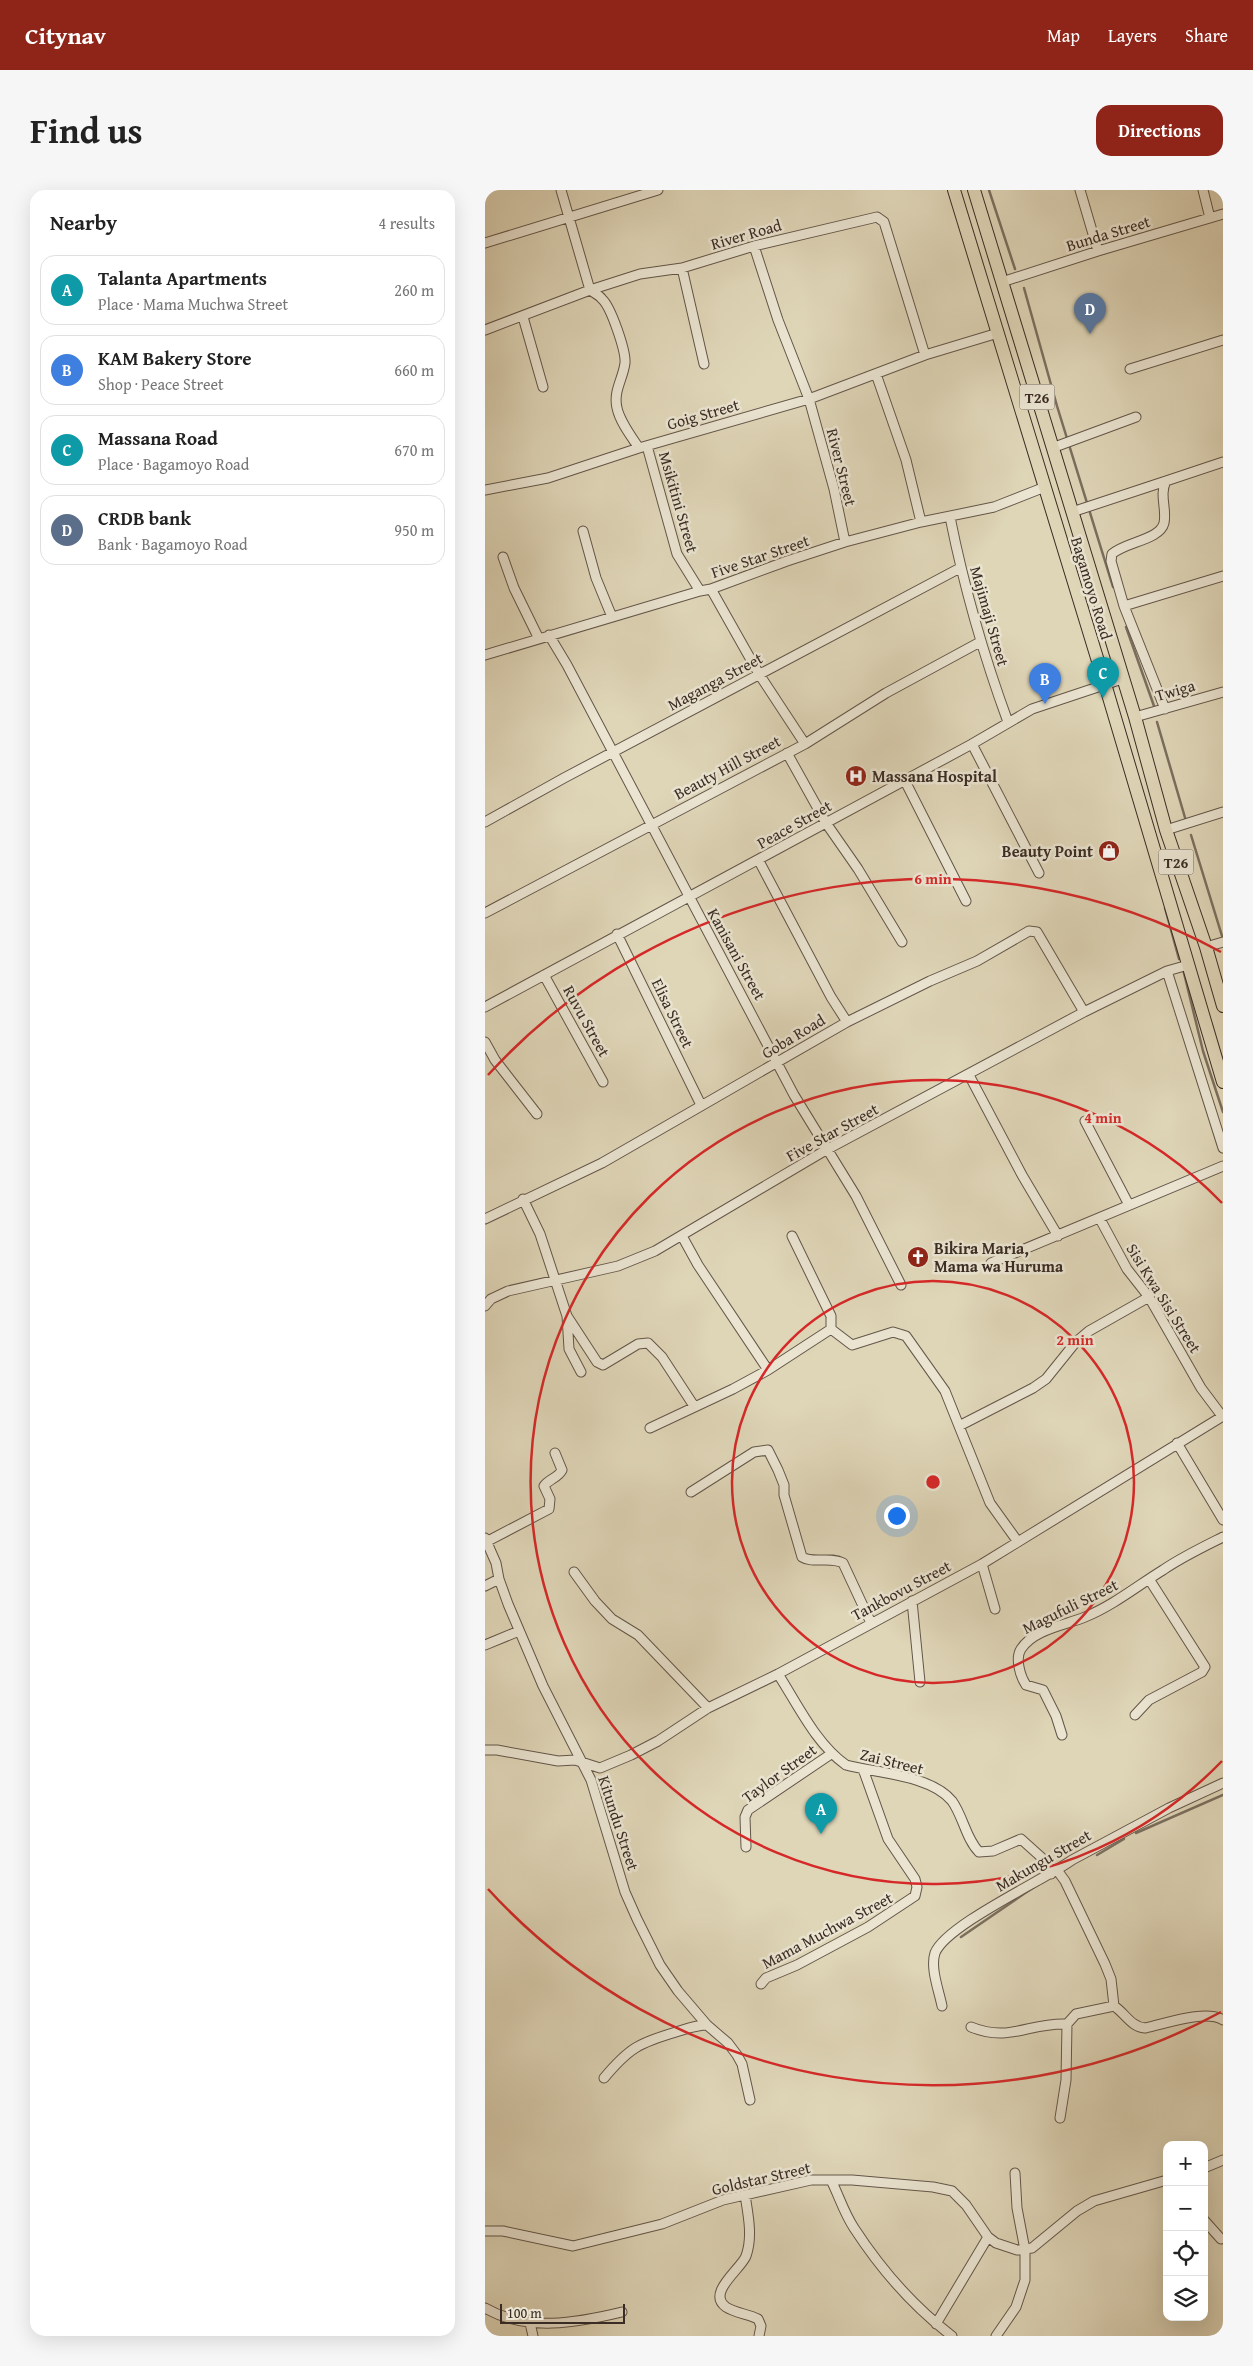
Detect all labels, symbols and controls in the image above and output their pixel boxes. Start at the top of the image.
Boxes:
text: Citynav [25,18,106,53]
text: Map [1047,22,1080,49]
text: Layers [1108,22,1157,49]
text: Share [1185,22,1228,49]
text: Find us [30,105,143,156]
button: Directions [1096,105,1223,156]
text: Nearby [50,207,117,238]
street label: Bunda Street [1063,209,1153,257]
text: 4 results [378,211,435,235]
street label: River Road [708,212,785,256]
text: Talanta Apartments [98,264,267,292]
text: A [62,278,72,302]
text: 260 m [394,278,434,302]
text: Place · Mama Muchwa Street [98,292,288,316]
pin: D [1074,293,1106,334]
text: KAM Bakery Store [98,344,252,372]
text: B [62,358,72,382]
text: 660 m [394,358,434,382]
text: Shop · Peace Street [98,372,224,396]
road number: T26 [1019,384,1055,410]
street label: Goig Street [664,392,742,436]
text: Massana Road [98,424,218,452]
street label: River Street [821,426,863,509]
text: C [62,438,72,462]
text: 670 m [394,438,434,462]
street label: Msikitini Street [653,449,705,556]
text: Place · Bagamoyo Road [98,452,249,476]
text: CRDB bank [98,504,191,532]
text: D [62,518,72,542]
text: 950 m [394,518,434,542]
street label: Five Star Street [708,528,813,584]
text: Bank · Bagamoyo Road [98,532,248,556]
street label: Bagamoyo Road [1065,534,1119,643]
street label: Majimaji Street [964,563,1016,669]
street label: Maganga Street [663,646,767,716]
pin: C [1087,657,1119,698]
pin: B [1029,663,1061,704]
street label: Twiga [1152,673,1198,707]
street label: Beauty Hill Street [669,729,785,805]
hospital icon: Massana Hospital [844,764,868,788]
place label: Massana Hospital [872,764,997,788]
street label: Peace Street [752,793,836,854]
place label: Beauty Point [1002,839,1093,863]
shop icon: Beauty Point [1097,839,1121,863]
road number: T26 [1159,850,1193,874]
text: 6 min [914,868,952,889]
street label: Kanisani Street [702,904,772,1005]
street label: Elisa Street [646,974,700,1052]
street label: Ruvu Street [557,981,617,1061]
street label: Goba Road [757,1007,830,1064]
street label: Five Star Street [781,1096,883,1167]
text: 4 min [1084,1107,1122,1128]
place label: Bikira Maria, Mama wa Huruma [934,1236,1064,1278]
street label: Sisi Kwa Sisi Street [1121,1238,1208,1358]
church icon: Bikira Maria, Mama wa Huruma [906,1245,930,1269]
text: 2 min [1056,1329,1094,1350]
centre of rings [924,1473,942,1491]
your location [884,1503,910,1529]
street label: Tankbovu Street [847,1553,955,1626]
street label: Magufuli Street [1018,1572,1122,1640]
street label: Taylor Street [737,1737,822,1808]
street label: Zai Street [858,1742,927,1781]
street label: Kitundu Street [592,1772,646,1874]
pin: A [805,1793,837,1834]
street label: Makungu Street [991,1823,1096,1897]
street label: Mama Muchwa Street [757,1885,897,1975]
map controls [1163,2141,1208,2321]
button: + [1163,2141,1208,2186]
street label: Goldstar Street [709,2155,813,2201]
button: − [1163,2186,1208,2231]
button: locate [1163,2231,1208,2276]
button: layers [1163,2276,1208,2321]
scale bar [500,2301,625,2324]
text: 100 m [507,2303,542,2323]

